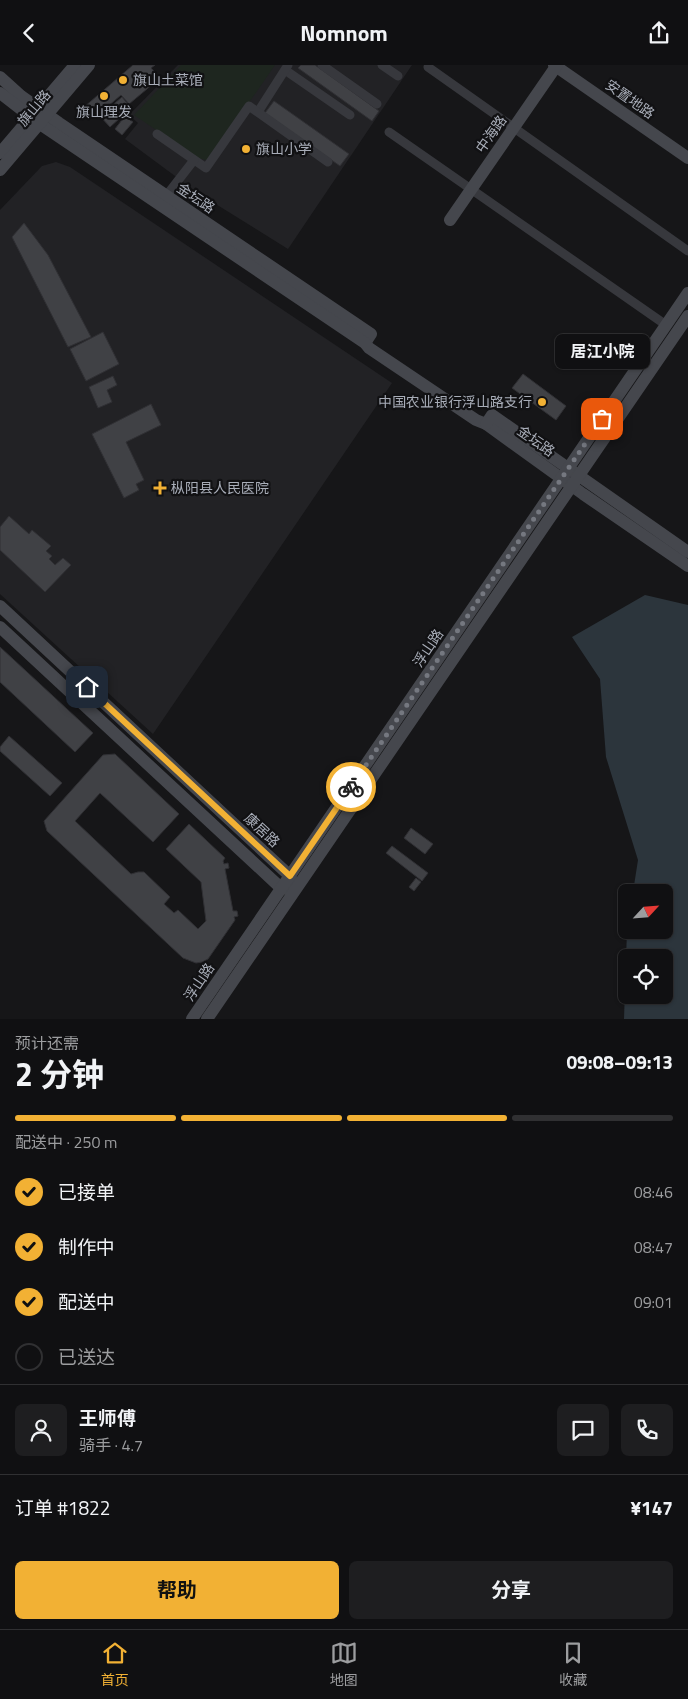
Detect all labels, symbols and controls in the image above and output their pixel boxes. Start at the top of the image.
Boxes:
text: Nomnom [300,16,388,50]
icon: back [15,19,43,47]
icon: share [645,19,673,47]
place label: 旗山土菜馆 [133,69,203,90]
marker: 旗山土菜馆 [117,74,129,86]
street label: 安置地路 [601,74,659,123]
street label: 旗山路 [12,85,55,131]
marker: 旗山理发 [98,90,110,102]
place label: 旗山理发 [76,101,132,122]
street label: 中海路 [470,110,511,157]
place label: 旗山小学 [256,138,312,159]
marker: 旗山小学 [240,143,252,155]
street label: 金坛路 [173,177,220,218]
callout: 居江小院 [554,334,650,369]
text: 居江小院 [570,339,635,363]
place label: 中国农业银行浮山路支行 [378,391,532,412]
marker: 中国农业银行浮山路支行 [536,396,548,408]
pin [581,398,623,440]
icon: bag [588,405,616,433]
street label: 金坛路 [513,420,560,461]
place label: 枞阳县人民医院 [171,477,269,498]
marker: 枞阳县人民医院 [153,481,167,495]
street label: 浮山路 [407,624,448,671]
pin [66,666,108,708]
icon: home [73,673,101,701]
courier [326,762,376,812]
icon: bike [337,773,365,801]
street label: 康居路 [240,808,285,852]
north arrow [618,884,672,939]
map controls [618,884,673,1004]
button: locate [618,949,673,1004]
street label: 浮山路 [178,958,219,1005]
text: 预计还需 [15,1031,79,1055]
text: 09:08–09:13 [566,1047,673,1076]
text: 2 分钟 [15,1050,104,1098]
text: 配送中 · 250 m [15,1130,117,1154]
text: 已接单 [58,1177,115,1206]
icon: check [15,1178,43,1206]
text: 08:46 [634,1180,673,1204]
text: 制作中 [58,1232,115,1261]
icon: check [15,1233,43,1261]
text: 08:47 [634,1235,673,1259]
text: 配送中 [58,1287,115,1316]
icon: check [15,1288,43,1316]
text: 09:01 [634,1290,673,1314]
text: 已送达 [58,1342,115,1371]
text: 王师傅 [79,1403,136,1432]
button: person [15,1404,67,1456]
button: chat [557,1404,609,1456]
button: phone [621,1404,673,1456]
text: 骑手 · 4.7 [79,1433,143,1457]
text: 订单 #1822 [15,1493,110,1522]
text: ¥147 [630,1493,673,1522]
button: 帮助 [15,1561,339,1619]
button: 分享 [349,1561,673,1619]
tab: 首页 [101,1639,129,1690]
tab: 地图 [330,1639,358,1690]
tab: 收藏 [559,1639,587,1690]

